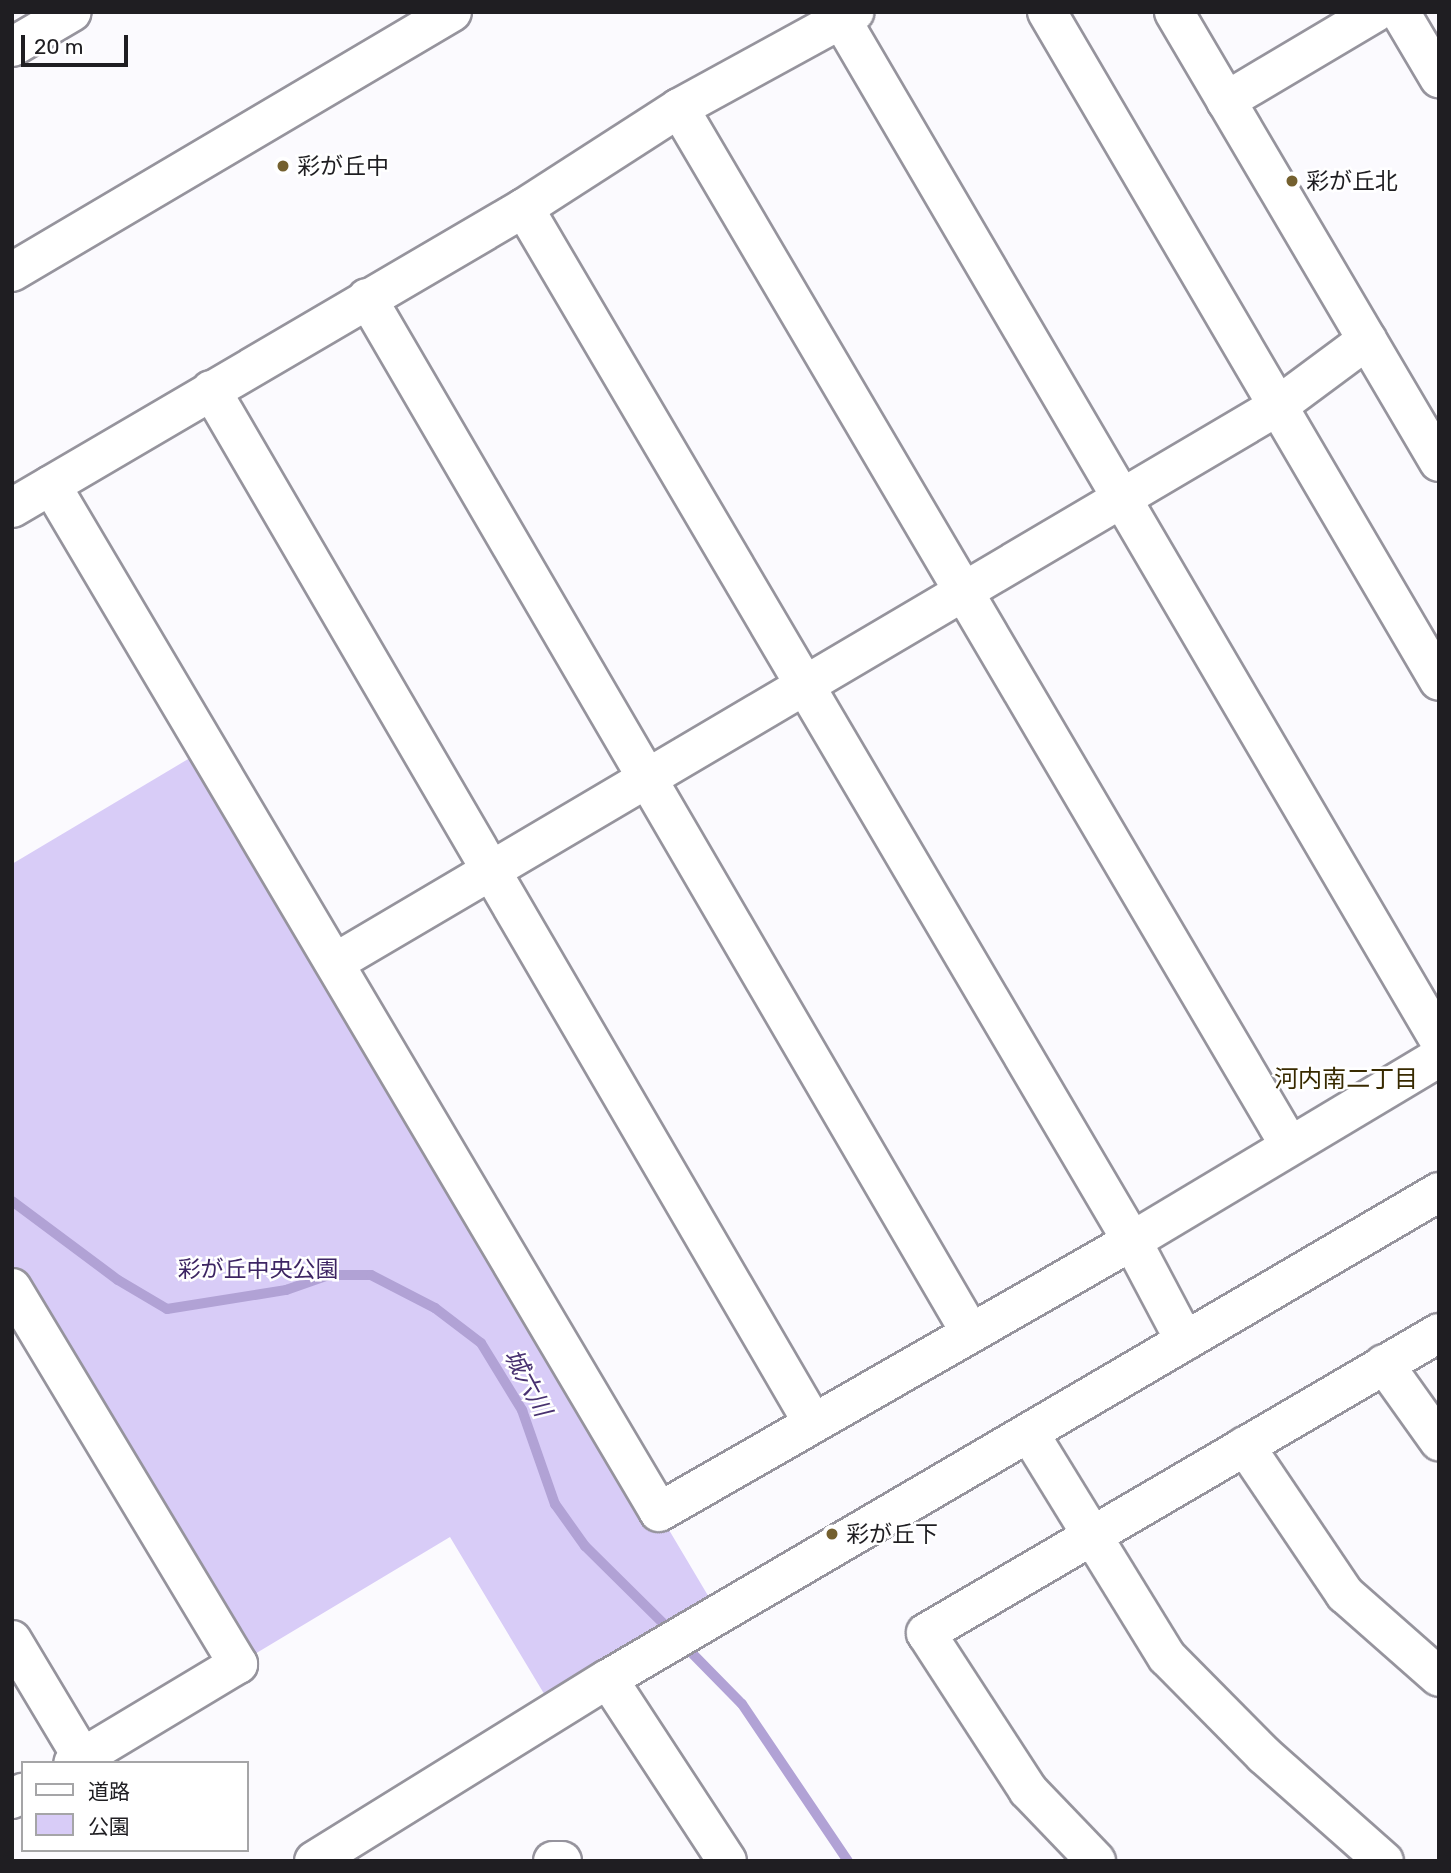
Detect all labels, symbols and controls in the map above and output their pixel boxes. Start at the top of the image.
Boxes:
scale bar [24,21,131,65]
text: 20 m [34,34,83,59]
place label: 彩が丘中 [297,152,389,180]
marker: 彩が丘中 [275,158,291,174]
place label: 彩が丘北 [1306,167,1398,195]
marker: 彩が丘北 [1284,173,1300,189]
district label: 河内南二丁目 [1274,1066,1418,1094]
park label: 彩が丘中央公園 [178,1255,338,1283]
water label: 城六川 [497,1344,557,1422]
place label: 彩が丘下 [846,1520,938,1548]
marker: 彩が丘下 [824,1526,840,1542]
legend [21,1761,248,1852]
text: 道路 [88,1779,130,1804]
text: 公園 [88,1814,130,1839]

